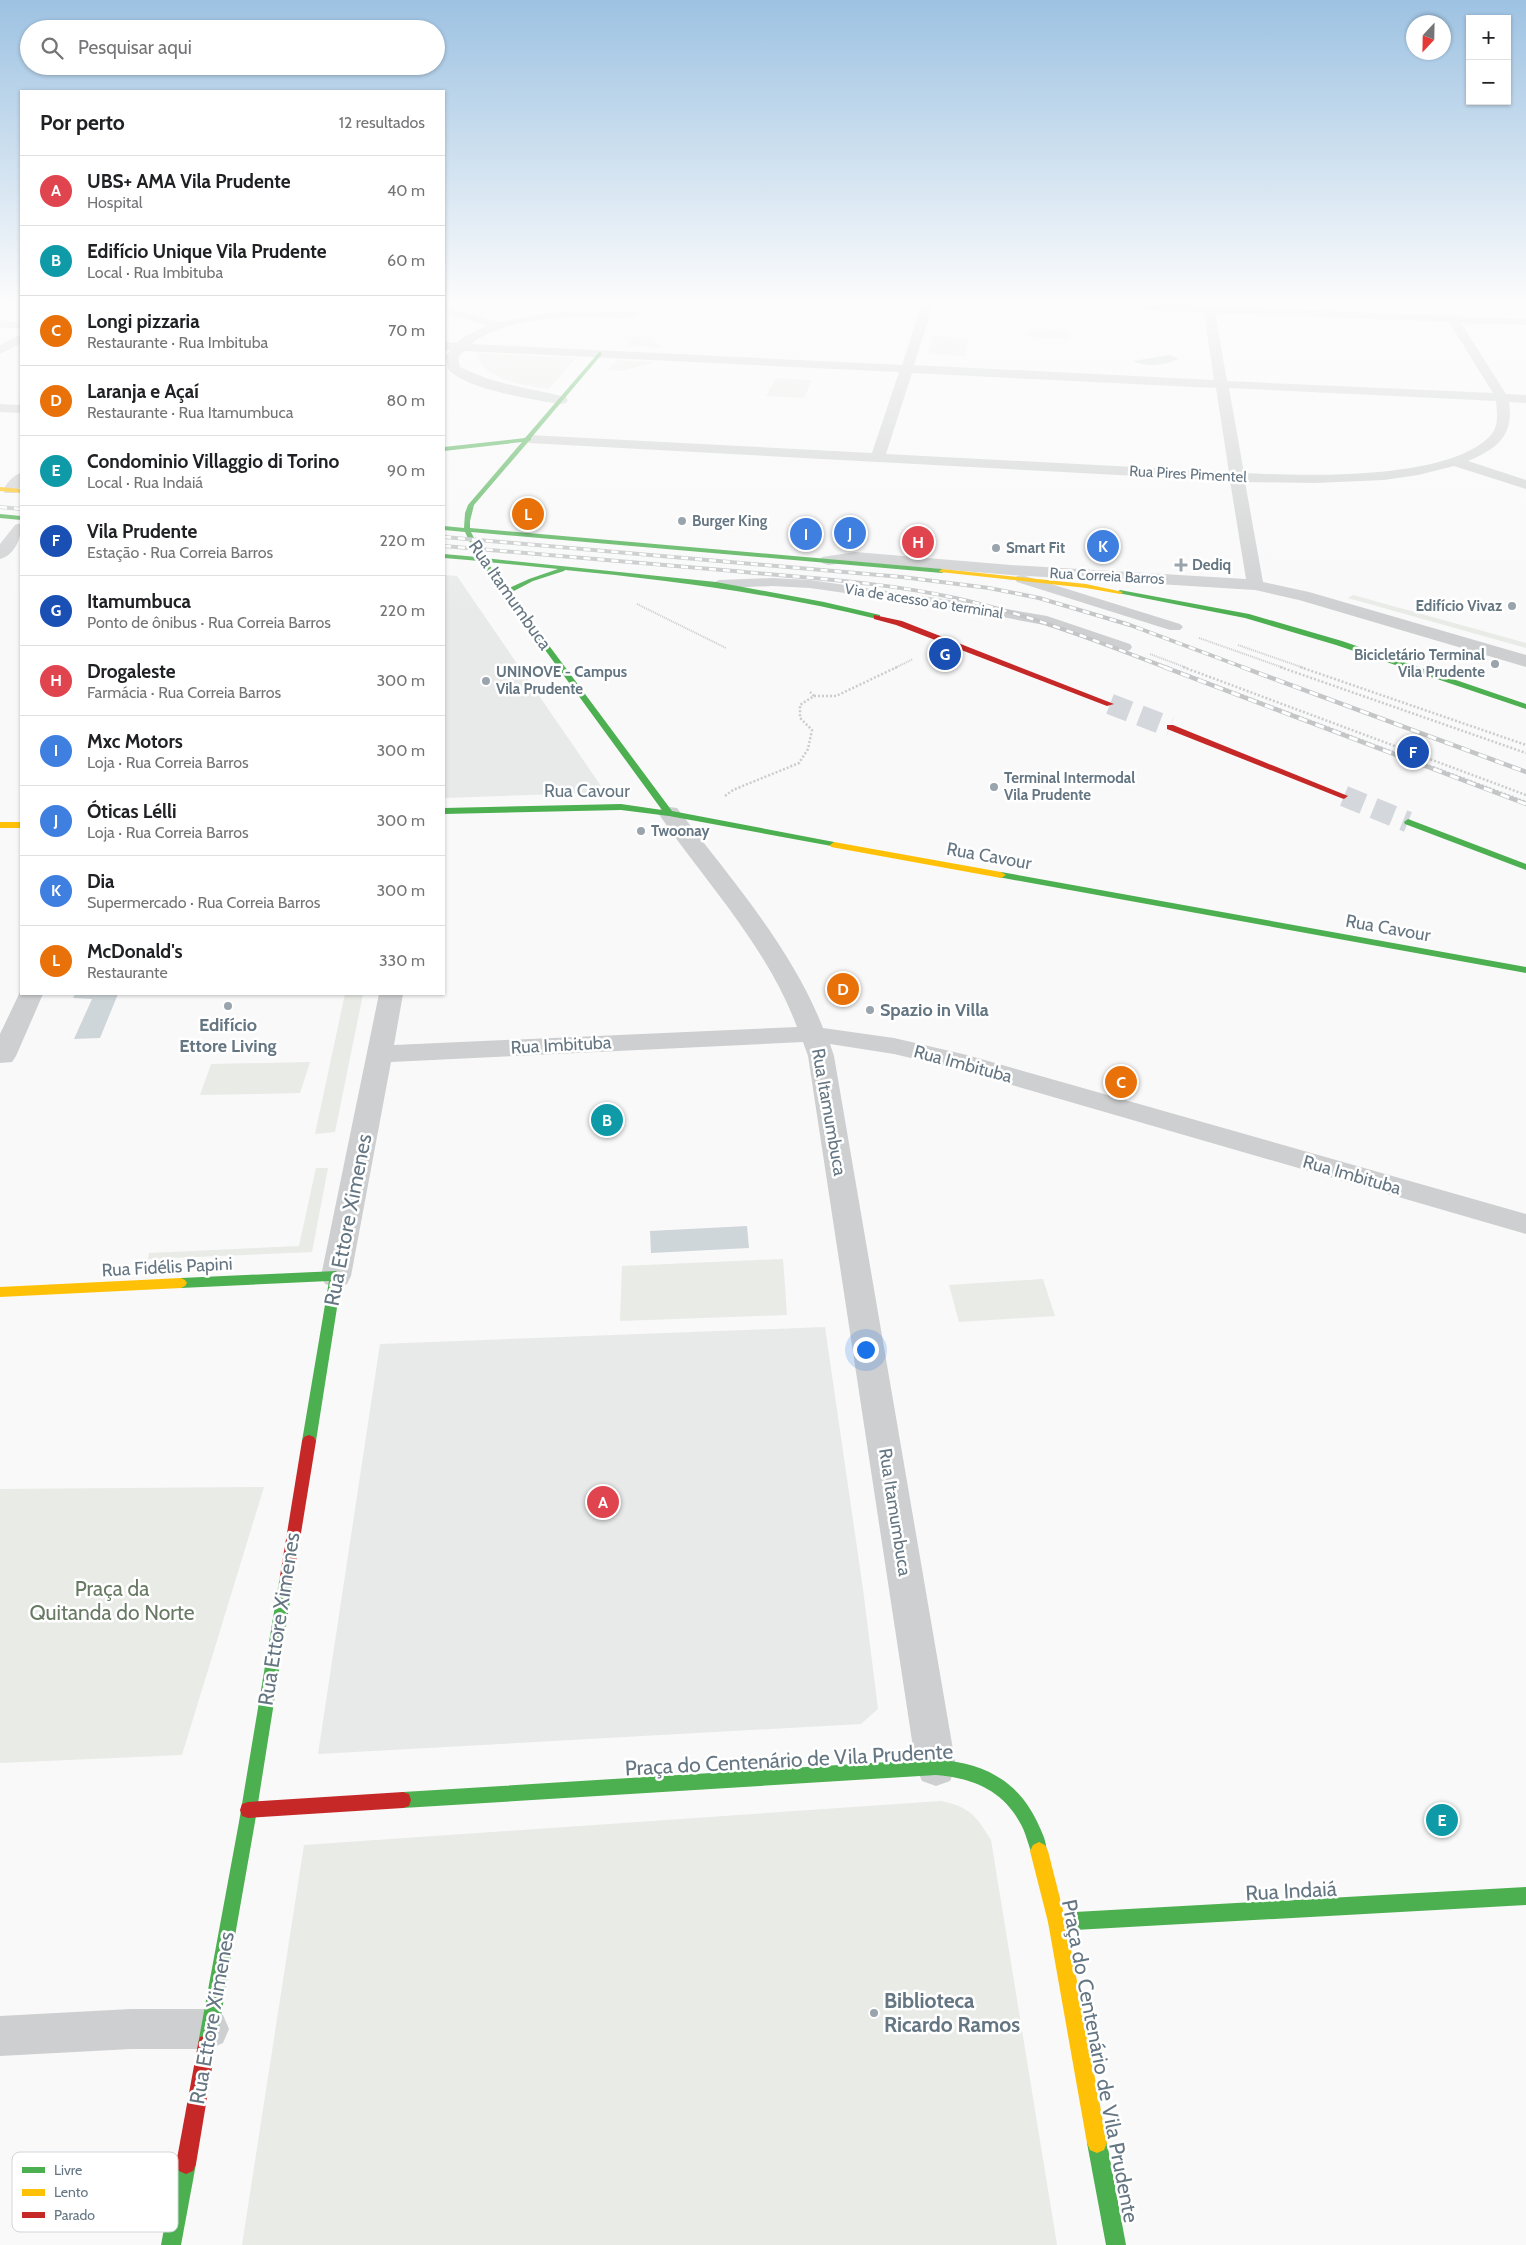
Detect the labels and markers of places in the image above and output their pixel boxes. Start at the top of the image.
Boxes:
pin: L [512,495,544,533]
place label: Burger King [692,512,768,530]
pin: J [834,514,866,552]
marker: Burger King [676,515,688,527]
pin: I [790,515,822,553]
pin: H [902,523,934,561]
pin: K [1087,527,1119,565]
place label: Smart Fit [1006,539,1065,557]
marker: Smart Fit [990,542,1002,554]
place label: Dediq [1192,556,1231,574]
marker: Dediq [1174,558,1188,572]
place label: Edifício Vivaz [1416,597,1502,615]
marker: Edifício Vivaz [1506,600,1518,612]
pin: G [929,635,961,673]
place label: Bicicletário Terminal Vila Prudente [1354,646,1485,681]
marker: Bicicletário Terminal Vila Prudente [1489,658,1501,670]
place label: UNINOVE - Campus Vila Prudente [496,663,627,698]
marker: UNINOVE - Campus Vila Prudente [480,675,492,687]
pin: F [1397,733,1429,771]
place label: Terminal Intermodal Vila Prudente [1004,769,1135,804]
marker: Terminal Intermodal Vila Prudente [988,781,1000,793]
place label: Twoonay [651,822,711,840]
marker: Twoonay [635,825,647,837]
pin: D [827,970,859,1008]
place label: Spazio in Villa [880,999,989,1021]
marker: Edifício Ettore Living [222,1000,234,1012]
marker: Spazio in Villa [864,1004,876,1016]
place label: Edifício Ettore Living [179,1014,277,1057]
pin: C [1105,1063,1137,1101]
pin: B [591,1101,623,1139]
pin: A [587,1483,619,1521]
pin: E [1426,1801,1458,1839]
place label: Biblioteca Ricardo Ramos [884,1988,1020,2037]
marker: Biblioteca Ricardo Ramos [868,2007,880,2019]

